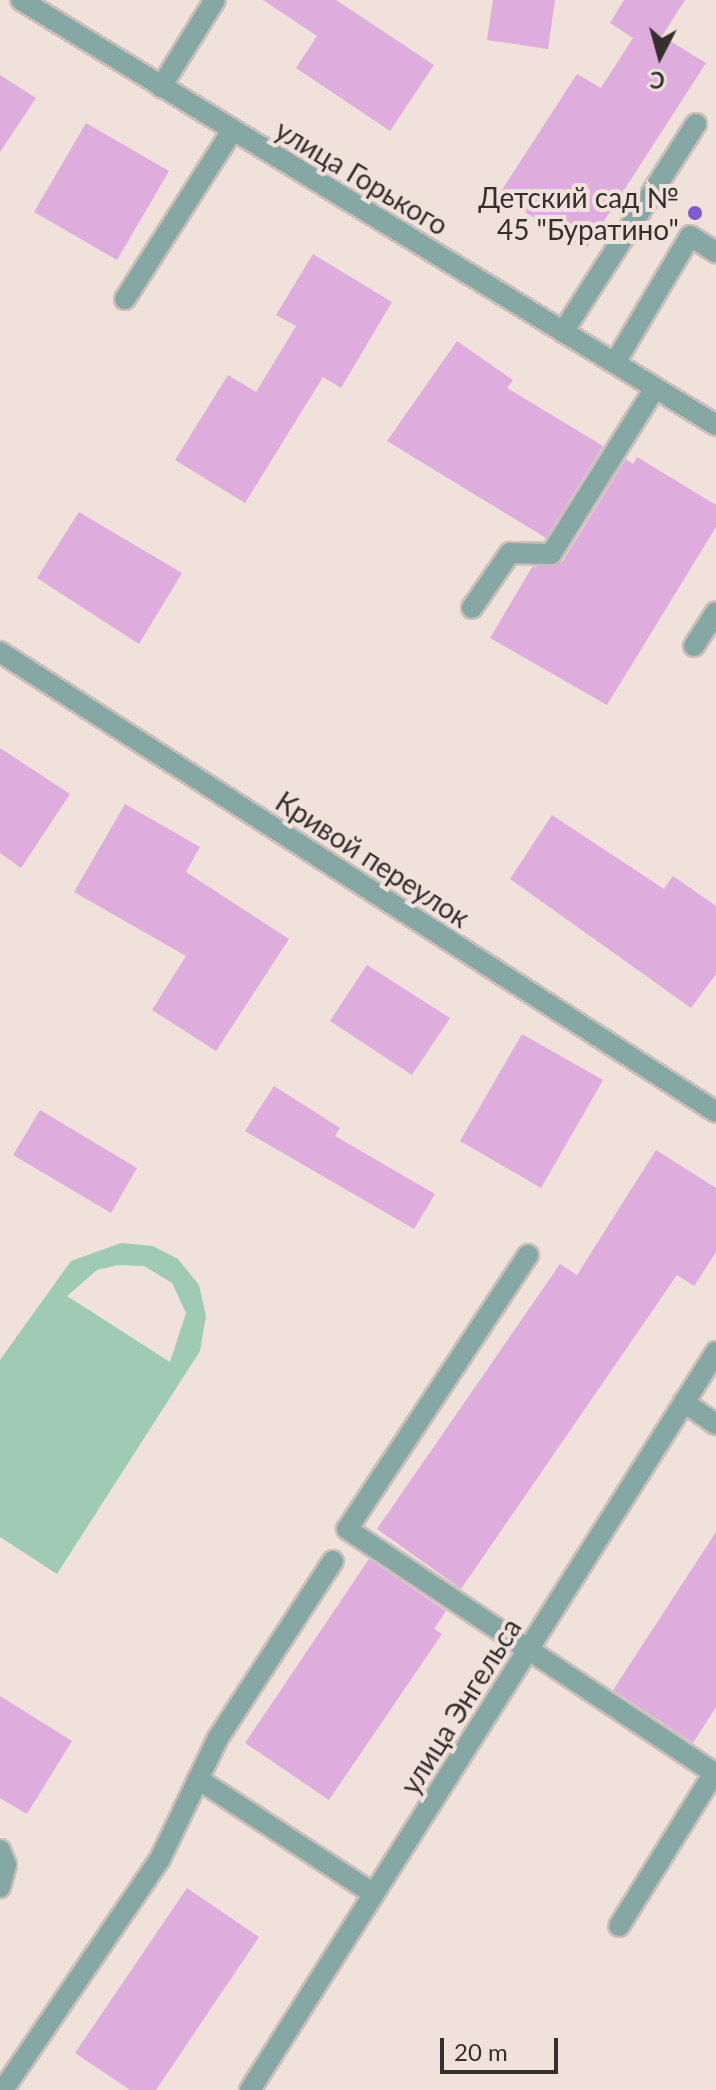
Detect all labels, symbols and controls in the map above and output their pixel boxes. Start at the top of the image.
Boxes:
north arrow [620,16,700,96]
text: С [649,66,666,95]
street label: улица Горького [270,112,454,242]
place label: Детский сад № 45 "Буратино" [478,180,679,246]
marker: Детский сад № 45 "Буратино" [686,204,704,222]
street label: Кривой переулок [270,784,476,934]
street label: улица Энгельса [393,1612,527,1800]
scale bar [444,2022,562,2072]
text: 20 m [454,2037,508,2066]

